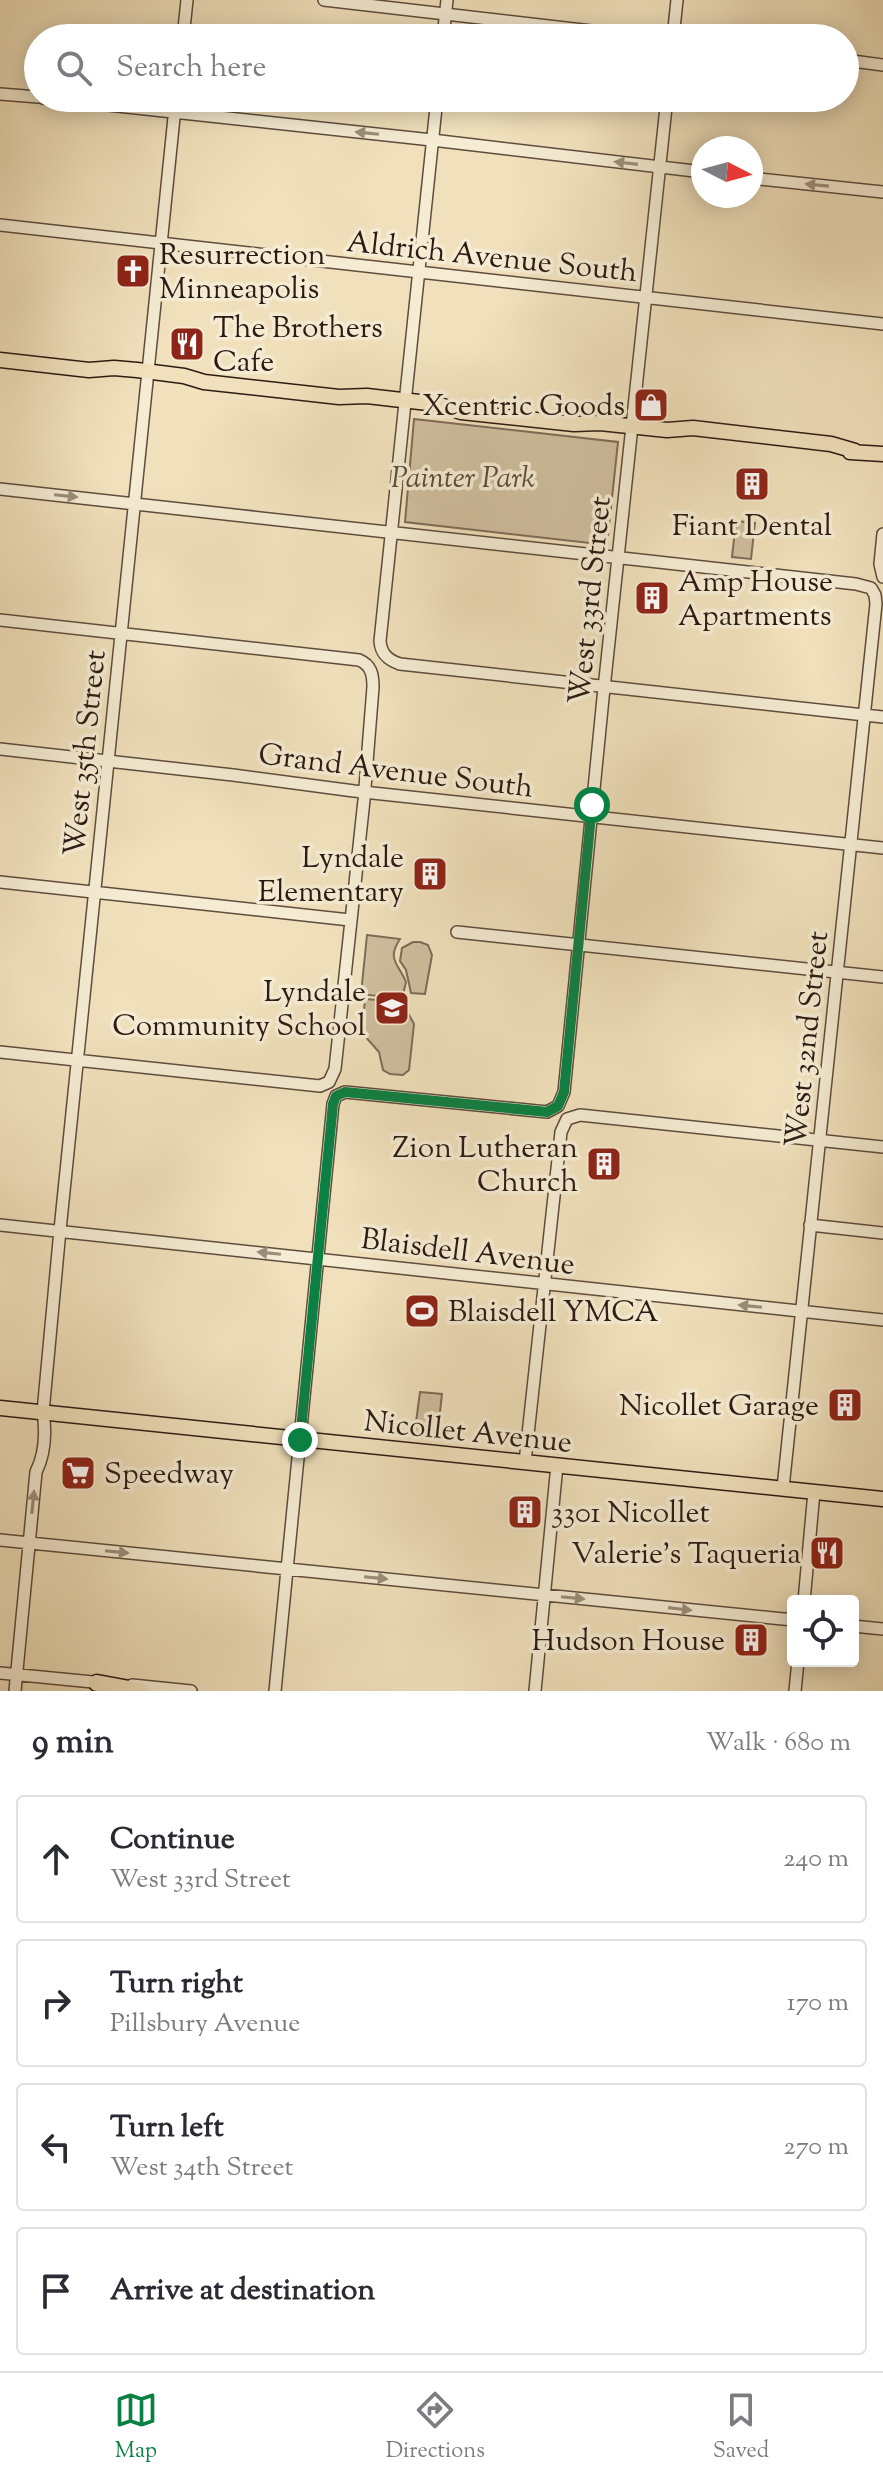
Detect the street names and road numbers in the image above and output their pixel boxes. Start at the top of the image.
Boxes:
street label: Aldrich Avenue South [344,222,640,295]
street label: West 33rd Street [559,494,624,706]
street label: West 35th Street [54,648,119,858]
street label: Grand Avenue South [256,734,536,811]
street label: West 32nd Street [776,929,841,1150]
street label: Blaisdell Avenue [358,1219,577,1288]
street label: Nicollet Avenue [361,1401,574,1466]

